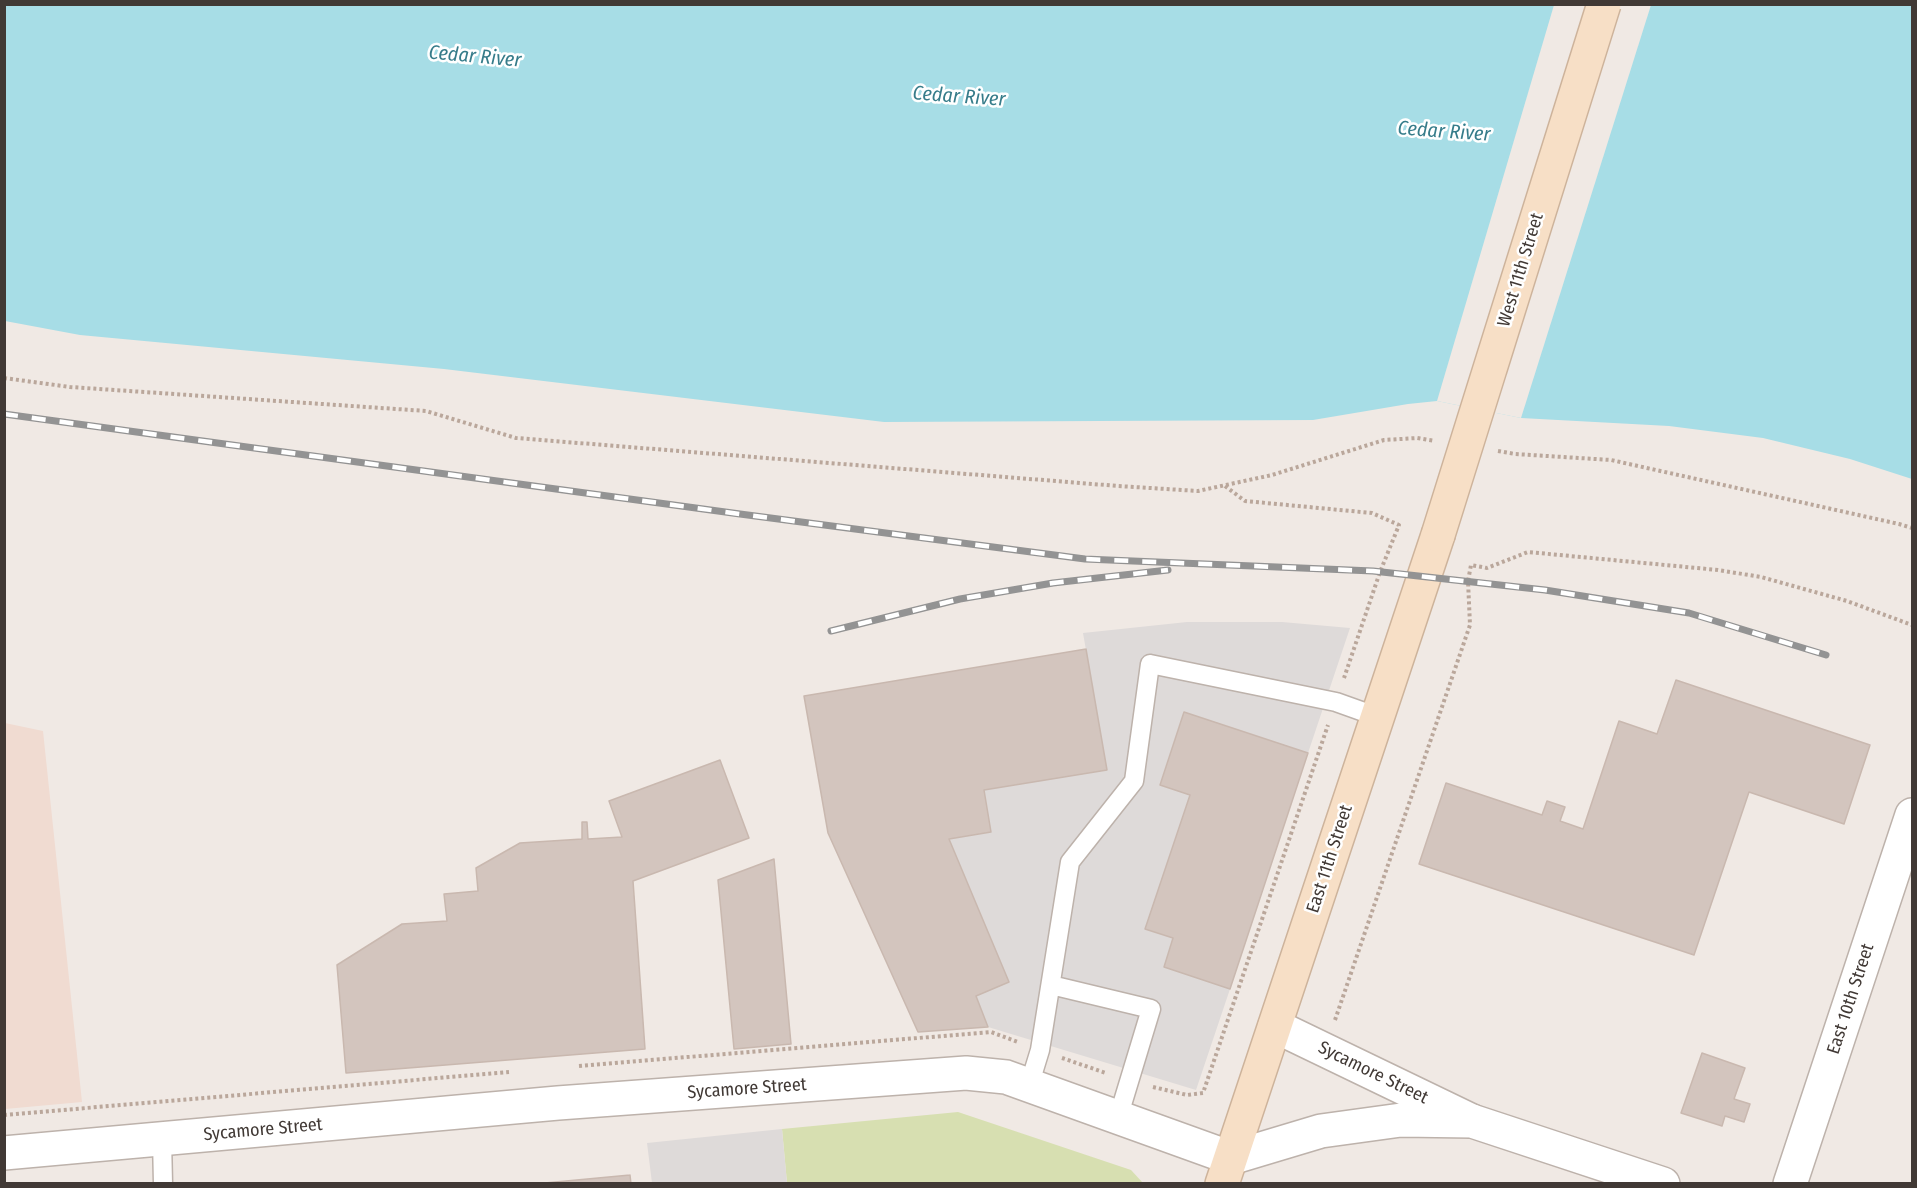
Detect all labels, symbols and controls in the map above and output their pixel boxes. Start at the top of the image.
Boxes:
water label: Cedar River [428,41,522,73]
water label: Cedar River [912,82,1006,112]
water label: Cedar River [1397,117,1491,147]
street label: West 11th Street [1493,211,1549,329]
street label: East 11th Street [1302,802,1358,916]
street label: East 10th Street [1823,941,1879,1057]
street label: Sycamore Street [1315,1037,1431,1109]
street label: Sycamore Street [687,1074,807,1104]
street label: Sycamore Street [203,1114,323,1146]

